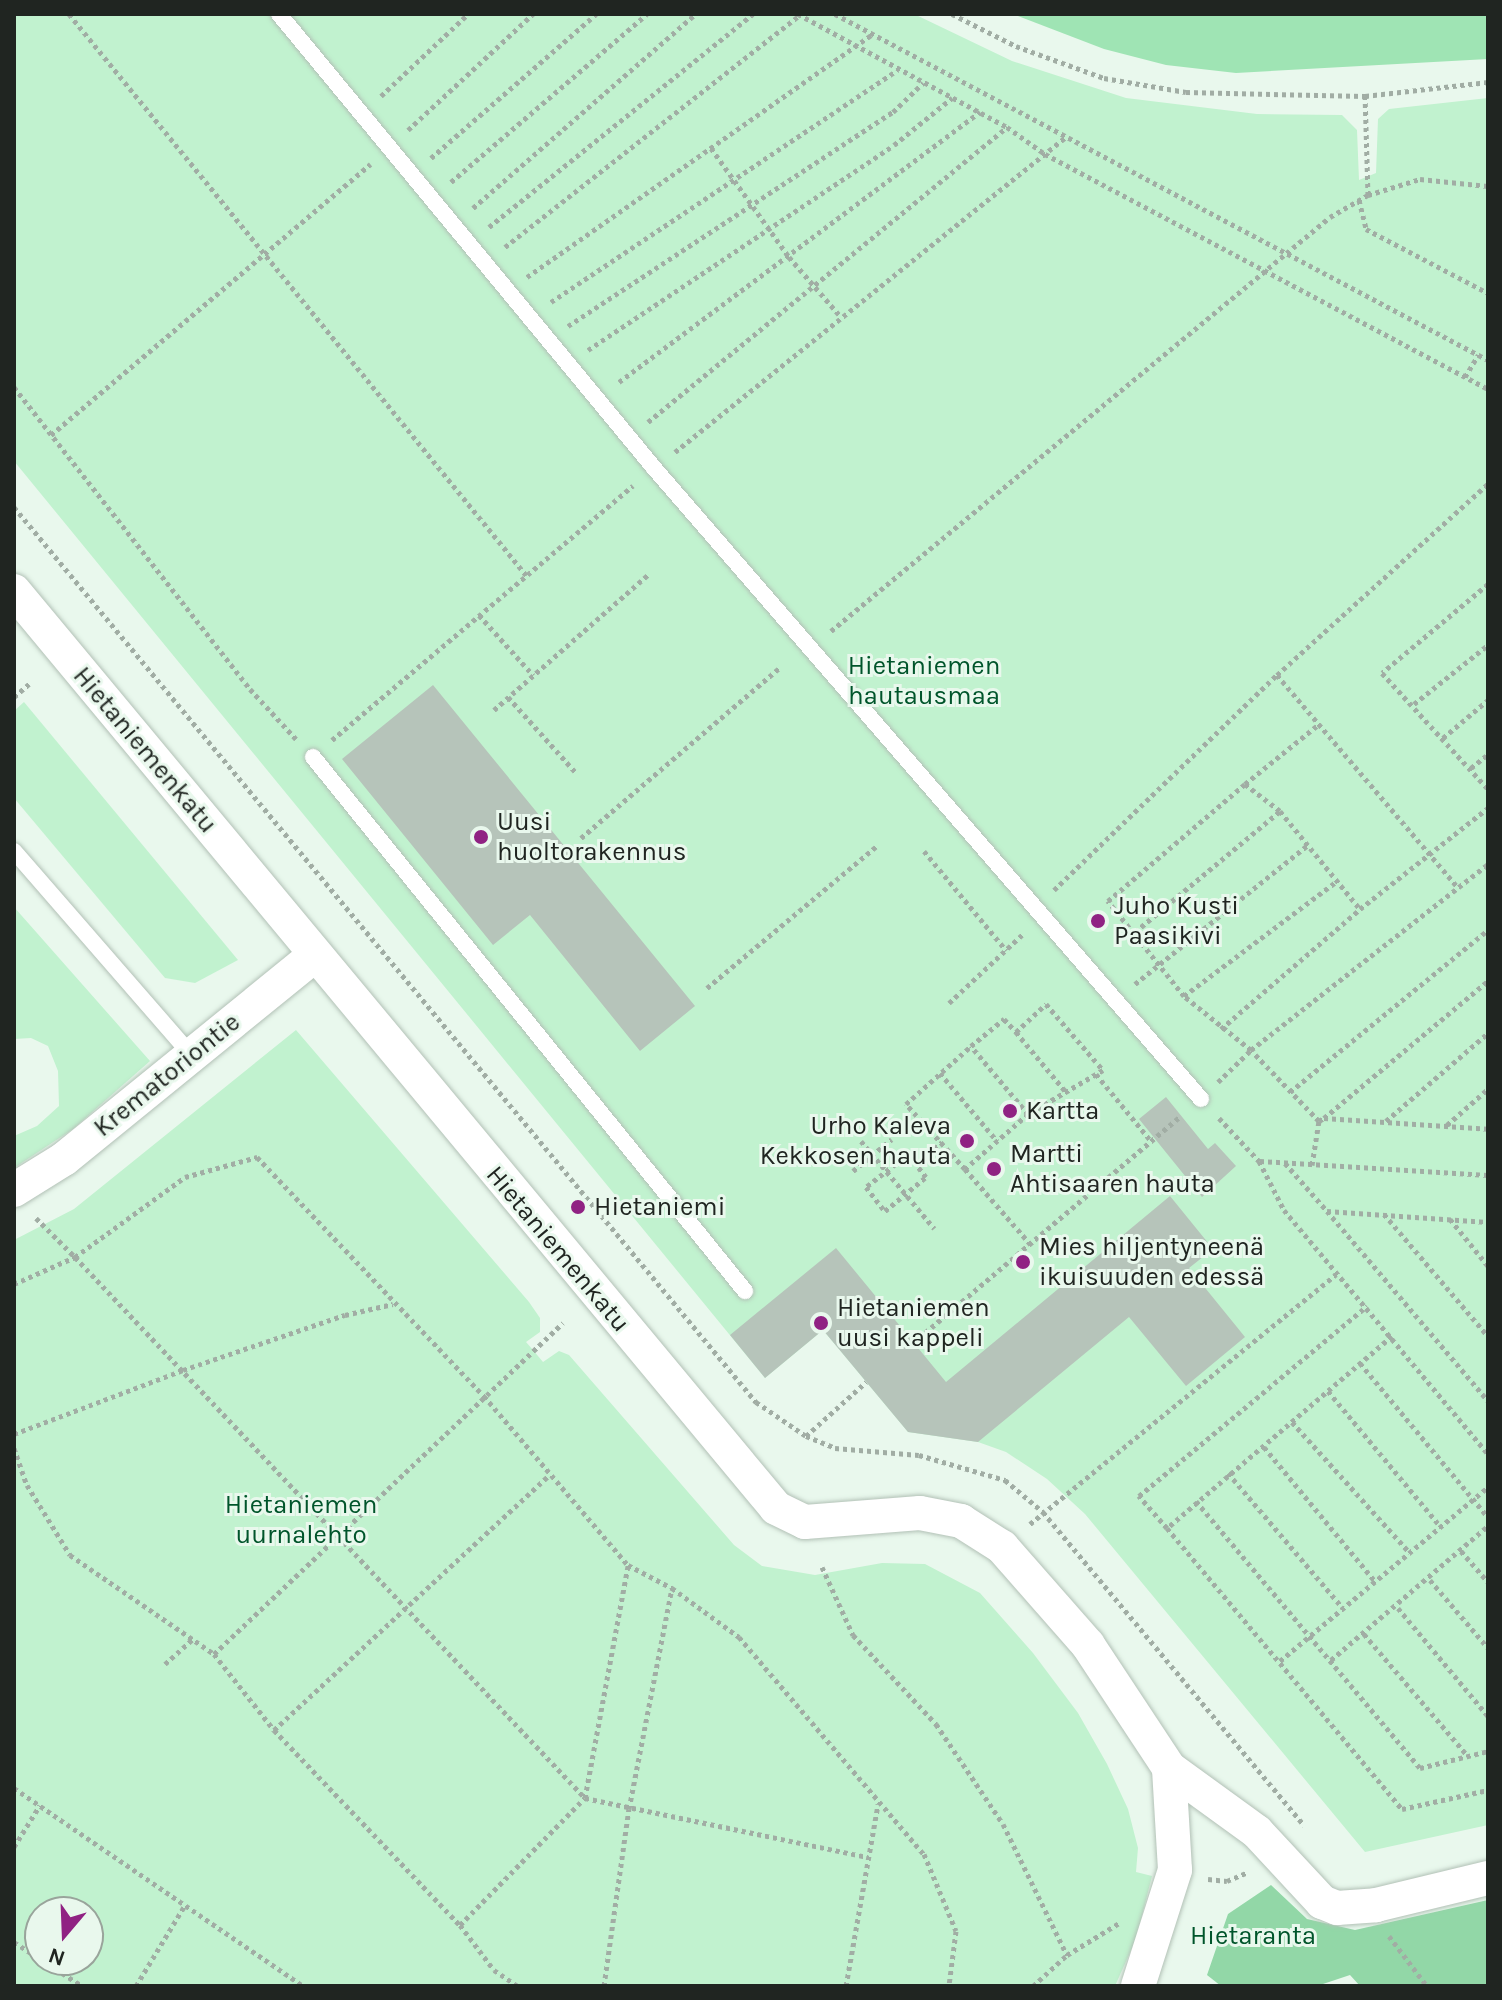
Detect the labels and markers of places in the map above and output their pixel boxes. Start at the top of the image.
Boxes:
place label: Uusi huoltorakennus [497,806,686,868]
marker: Uusi huoltorakennus [472,828,490,846]
place label: Juho Kusti Paasikivi [1114,890,1239,952]
marker: Juho Kusti Paasikivi [1089,912,1107,930]
place label: Kartta [1026,1095,1099,1127]
marker: Kartta [1001,1102,1019,1120]
place label: Urho Kaleva Kekkosen hauta [760,1110,951,1172]
marker: Urho Kaleva Kekkosen hauta [958,1132,976,1150]
place label: Martti Ahtisaaren hauta [1010,1138,1215,1200]
marker: Martti Ahtisaaren hauta [985,1160,1003,1178]
place label: Hietaniemi [594,1191,725,1223]
marker: Hietaniemi [569,1198,587,1216]
place label: Mies hiljentyneenä ikuisuuden edessä [1039,1231,1264,1292]
marker: Mies hiljentyneenä ikuisuuden edessä [1014,1253,1032,1271]
place label: Hietaniemen uusi kappeli [837,1292,990,1354]
marker: Hietaniemen uusi kappeli [812,1314,830,1332]

